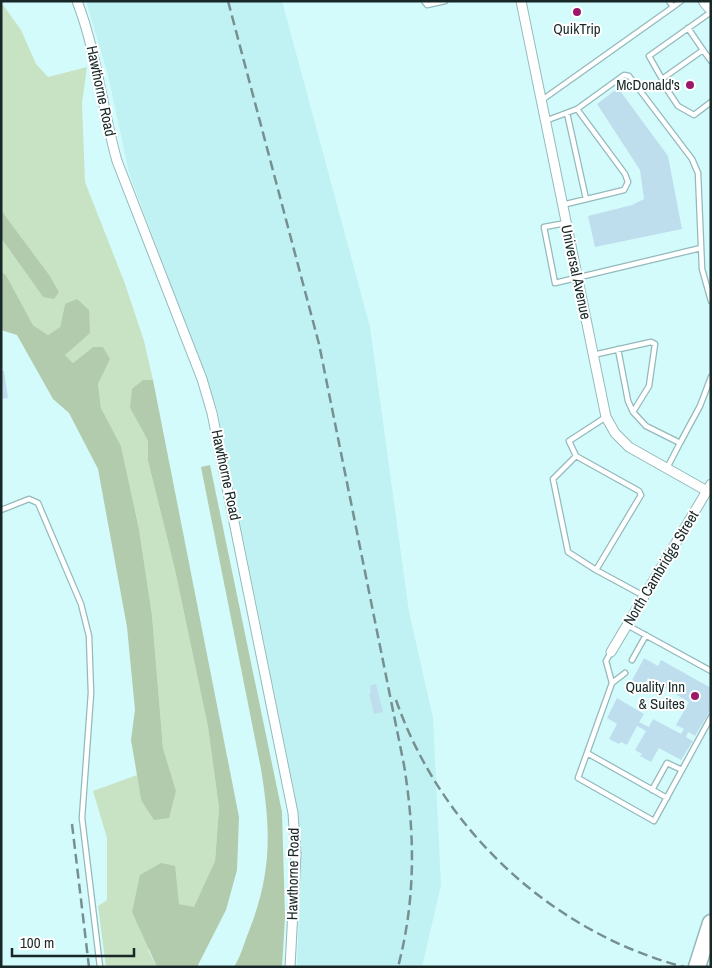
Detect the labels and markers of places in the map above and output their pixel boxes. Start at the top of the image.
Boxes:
marker: QuikTrip [571,6,583,18]
place label: QuikTrip [553,18,601,39]
place label: McDonald's [616,74,680,95]
marker: McDonald's [684,79,696,91]
place label: Quality Inn & Suites [626,676,685,714]
marker: Quality Inn & Suites [689,690,701,702]

